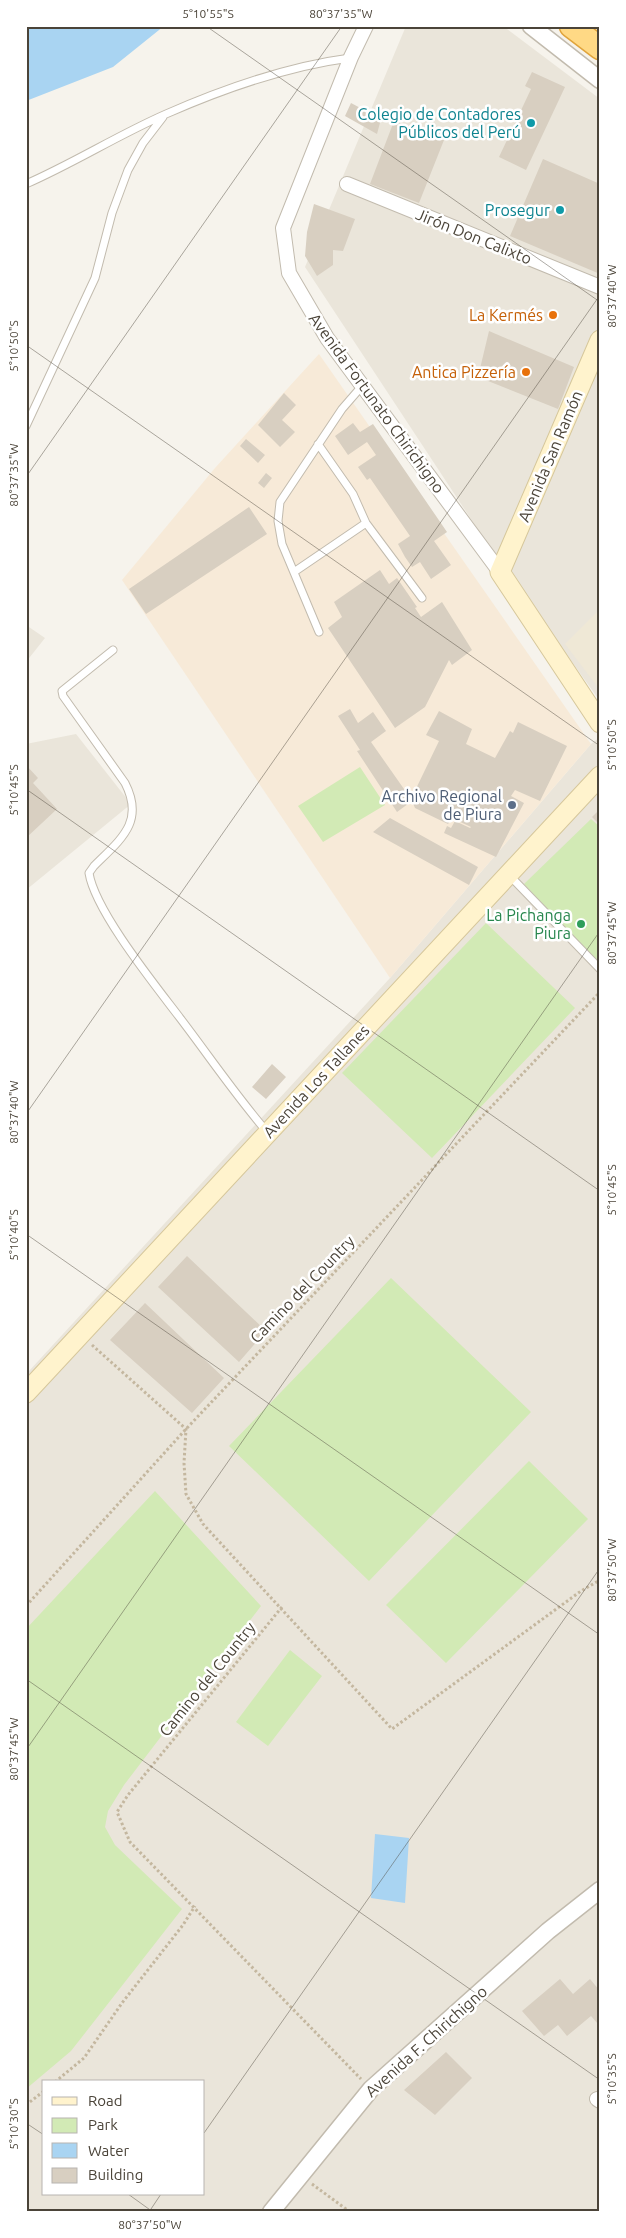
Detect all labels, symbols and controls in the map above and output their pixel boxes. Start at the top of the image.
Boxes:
text: 5°10'55"S [182,7,234,20]
text: 80°37'35"W [309,7,373,20]
place label: Colegio de Contadores Públicos del Perú [358,105,521,141]
marker: Colegio de Contadores Públicos del Perú [525,117,537,129]
place label: Prosegur [485,201,550,219]
marker: Prosegur [554,204,566,216]
street label: Jirón Don Calixto [413,205,535,267]
text: 80°37'40"W [605,264,618,328]
place label: La Kermés [469,306,543,324]
marker: La Kermés [547,309,559,321]
street label: Avenida Fortunato Chirichigno [306,310,448,496]
text: 5°10'50"S [7,320,20,372]
place label: Antica Pizzería [412,363,516,381]
marker: Antica Pizzería [520,366,532,378]
street label: Avenida San Ramón [514,388,586,524]
text: 80°37'35"W [7,443,20,507]
text: 5°10'50"S [605,719,618,771]
text: 5°10'45"S [7,764,20,816]
place label: Archivo Regional de Piura [382,787,502,823]
marker: Archivo Regional de Piura [506,799,518,811]
text: 80°37'45"W [605,901,618,965]
place label: La Pichanga Piura [486,906,571,942]
marker: La Pichanga Piura [575,918,587,930]
street label: Avenida Los Tallanes [259,1021,373,1141]
text: 80°37'40"W [7,1080,20,1144]
text: 5°10'45"S [605,1164,618,1216]
text: 5°10'40"S [7,1209,20,1261]
street label: Camino del Country [246,1232,358,1346]
text: 80°37'50"W [605,1538,618,1602]
street label: Camino del Country [155,1618,259,1740]
text: 80°37'45"W [7,1717,20,1781]
street label: Avenida F. Chirichigno [362,1982,490,2100]
text: 5°10'35"S [605,2053,618,2105]
legend [42,2080,205,2196]
text: Road [88,2092,123,2109]
text: 5°10'30"S [7,2098,20,2150]
text: Park [88,2116,118,2133]
text: Water [88,2142,129,2159]
text: Building [88,2166,143,2183]
text: 80°37'50"W [118,2218,182,2231]

